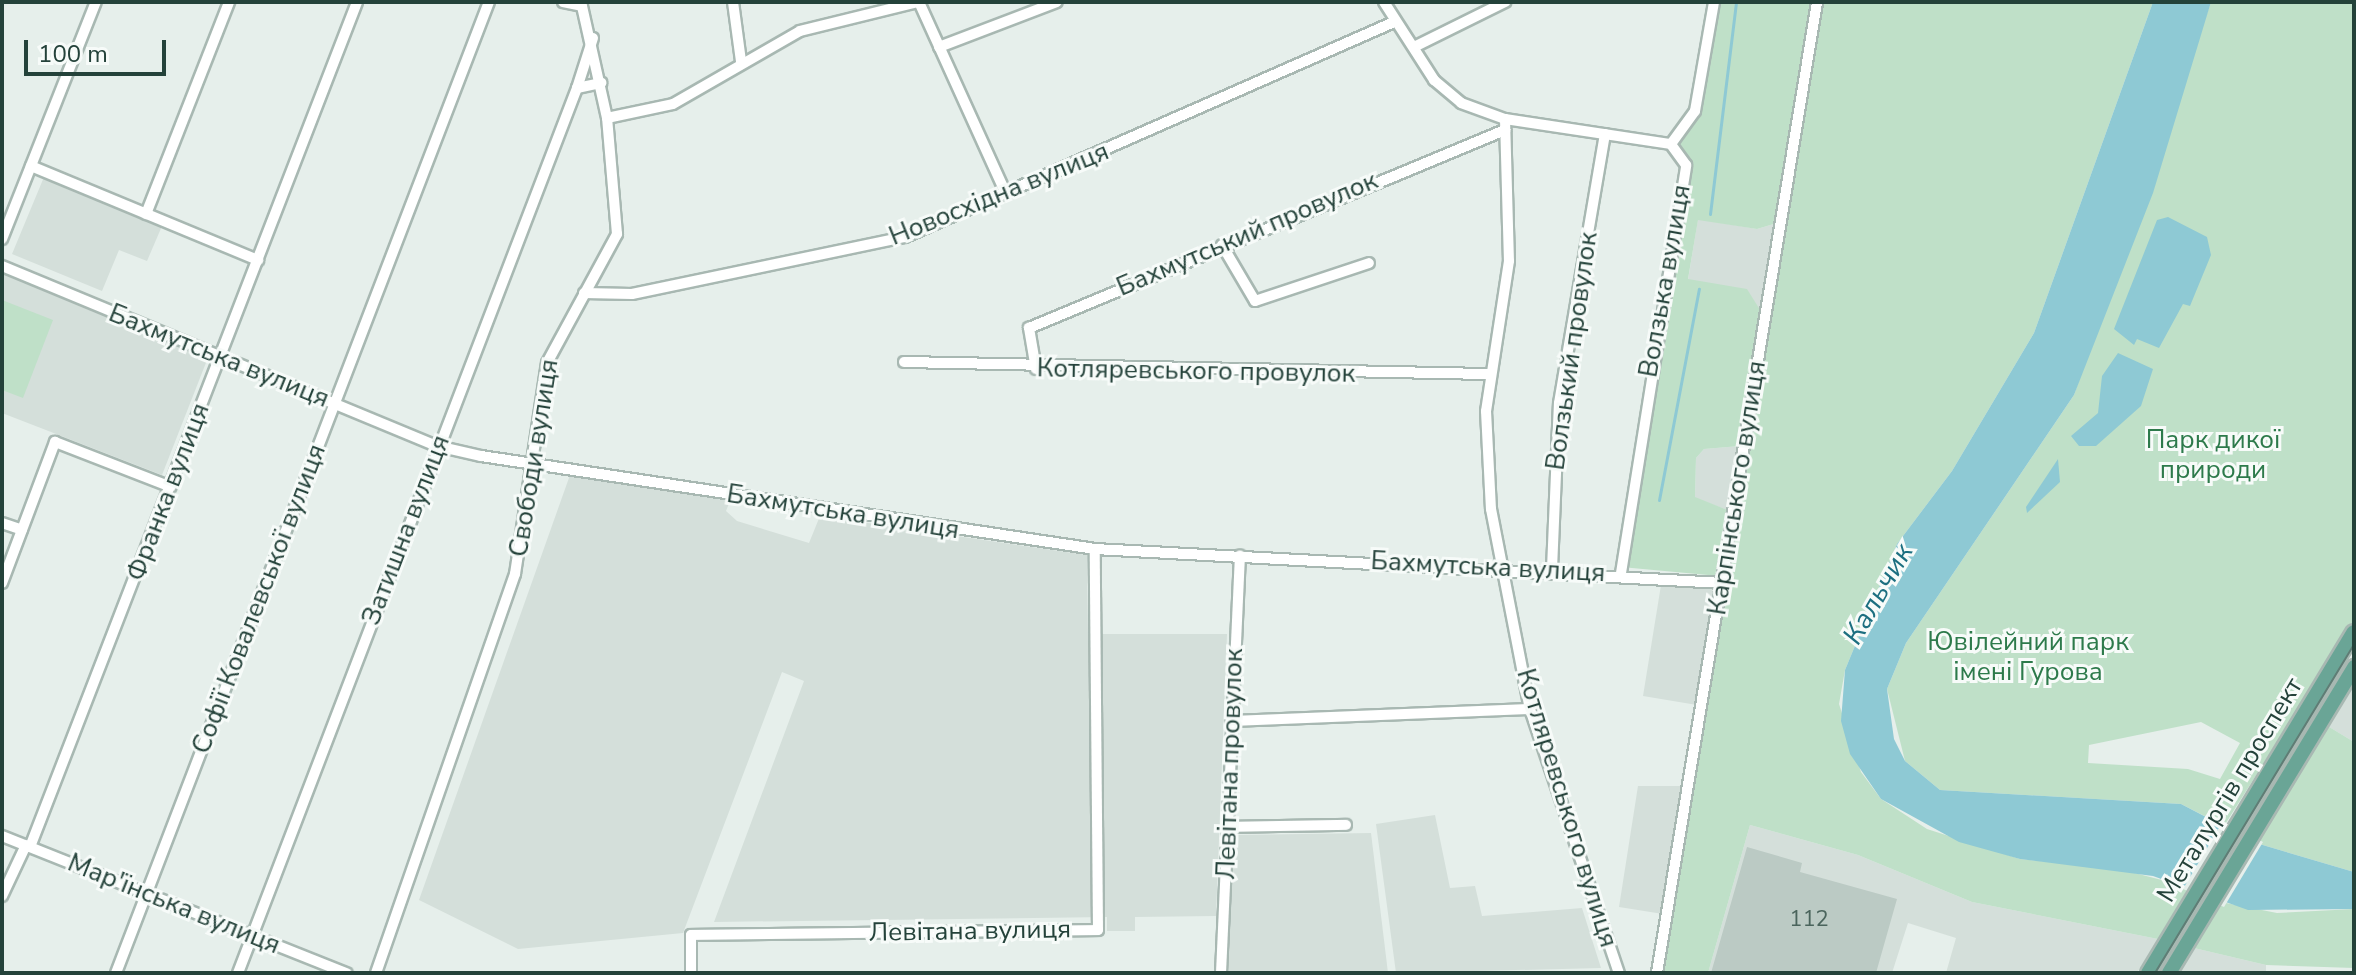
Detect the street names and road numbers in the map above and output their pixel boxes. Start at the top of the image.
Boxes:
street label: Новосхідна вулиця [885,136,1113,252]
street label: Бахмутський провулок [1112,165,1382,303]
street label: Волзька вулиця [1633,182,1697,380]
street label: Волзький провулок [1540,230,1604,472]
street label: Бахмутська вулиця [104,298,334,414]
street label: Котляревського провулок [1037,353,1355,389]
street label: Свободи вулиця [503,357,565,559]
street label: Карпінського вулиця [1701,359,1773,617]
street label: Франка вулиця [120,399,216,585]
street label: Затишна вулиця [355,431,457,629]
street label: Софії Ковалевської вулиця [185,440,333,758]
street label: Бахмутська вулиця [725,478,961,546]
street label: Бахмутська вулиця [1370,545,1606,589]
street label: Левітана провулок [1210,648,1250,880]
street label: Котляревського вулиця [1510,665,1624,951]
street label: Металургів проспект [2151,672,2309,908]
street label: Мар'їнська вулиця [63,847,285,961]
street label: Левітана вулиця [869,914,1071,948]

